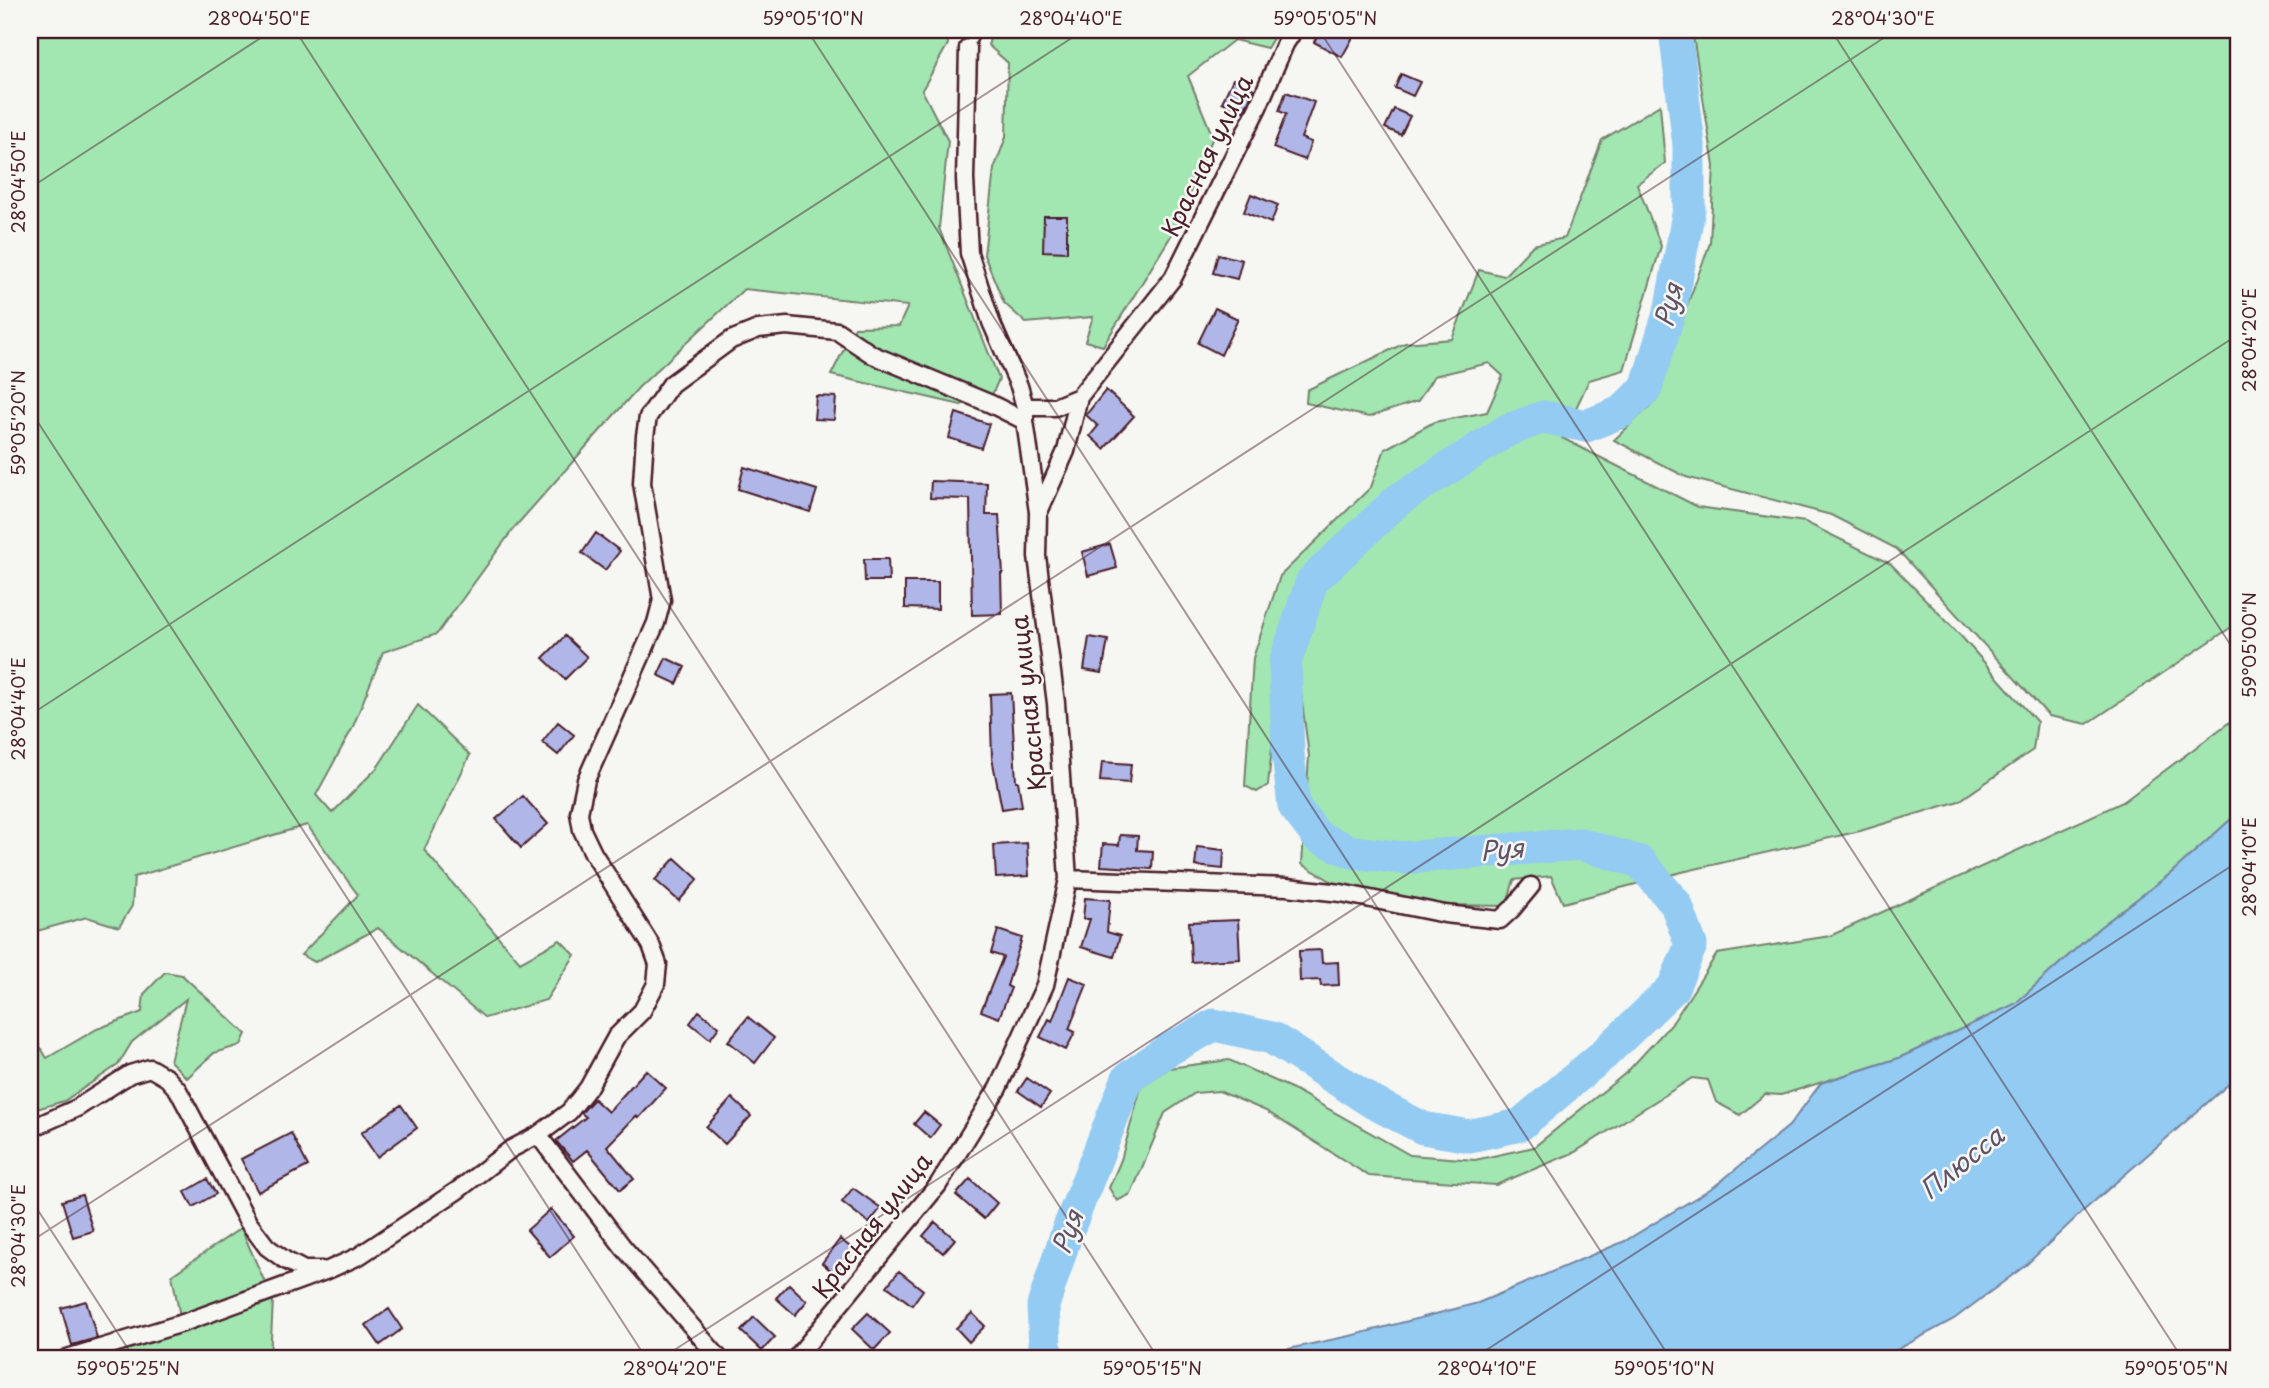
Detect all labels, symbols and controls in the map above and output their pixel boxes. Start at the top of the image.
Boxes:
text: 28°04'50"E [207,4,311,31]
text: 59°05'10"N [762,4,864,31]
text: 28°04'40"E [1019,4,1123,31]
text: 59°05'05"N [1273,4,1377,31]
text: 28°04'30"E [1831,4,1935,31]
street label: Красная улица [1151,68,1261,242]
text: 28°04'50"E [4,130,31,234]
water label: Руя [1643,278,1692,331]
text: 28°04'20"E [2235,288,2262,392]
text: 59°05'20"N [4,370,31,476]
text: 59°05'00"N [2235,592,2262,698]
street label: Красная улица [1000,614,1054,793]
text: 28°04'40"E [4,657,31,761]
text: 28°04'10"E [2235,817,2262,917]
water label: Руя [1478,827,1526,870]
water label: Плюсса [1911,1115,2012,1208]
street label: Красная улица [803,1144,940,1305]
text: 28°04'30"E [4,1184,31,1288]
water label: Руя [1041,1203,1093,1259]
text: 59°05'25"N [76,1354,180,1381]
text: 28°04'20"E [623,1354,727,1381]
text: 59°05'15"N [1102,1354,1202,1381]
text: 28°04'10"E [1437,1354,1537,1381]
text: 59°05'10"N [1613,1354,1715,1381]
text: 59°05'05"N [2124,1354,2228,1381]

